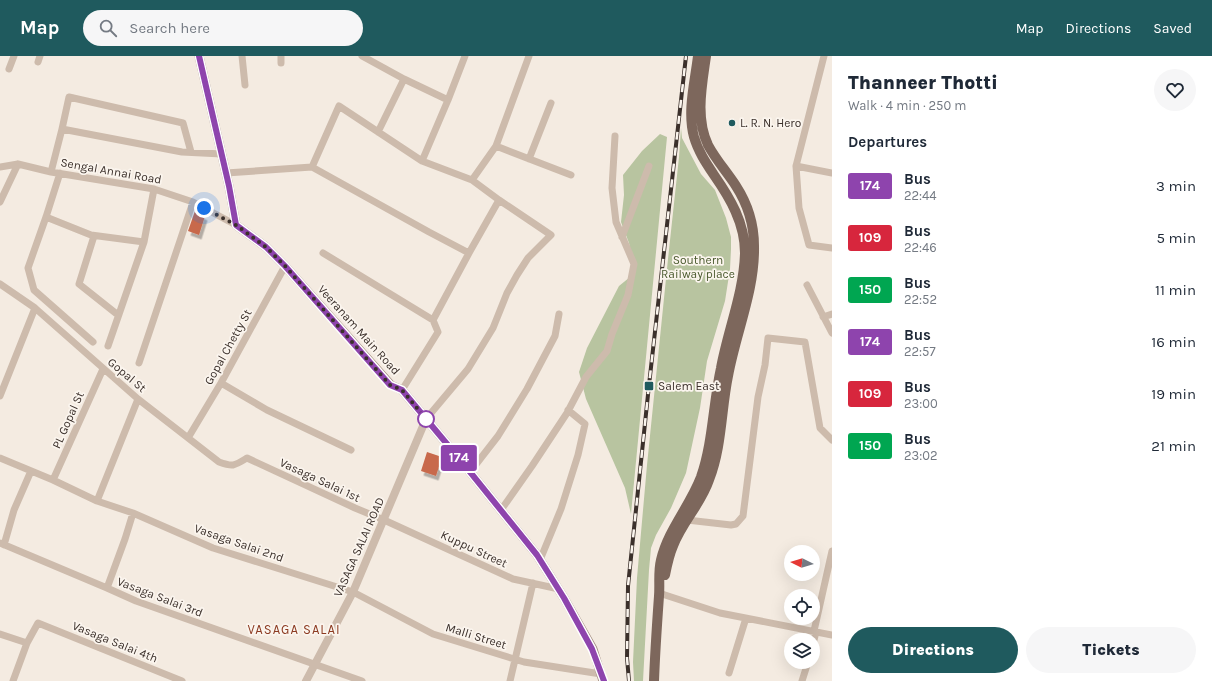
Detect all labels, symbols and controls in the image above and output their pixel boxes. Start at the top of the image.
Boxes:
search box [83,10,363,46]
text: Map [20,17,59,39]
icon: search [97,17,119,39]
text: Search here [129,19,210,37]
text: Map [1016,20,1044,37]
text: Directions [1066,20,1131,37]
text: Saved [1153,20,1192,37]
button: heart [1154,69,1196,111]
text: Thanneer Thotti [848,72,998,94]
text: Walk · 4 min · 250 m [848,98,966,113]
place label: L. R. N. Hero [740,116,801,130]
marker: L. R. N. Hero [727,118,737,128]
text: Departures [848,133,927,151]
street label: Sengal Annai Road [59,155,163,187]
text: Bus [904,170,931,188]
text: 174 [860,177,880,194]
text: 3 min [1156,177,1196,195]
text: 22:44 [904,188,937,203]
your location [194,198,214,218]
text: Bus [904,222,931,240]
text: 109 [859,229,881,246]
text: 5 min [1156,229,1196,247]
text: 22:46 [904,240,937,255]
park label: Southern Railway place [661,253,735,281]
text: Bus [904,274,931,292]
text: 150 [859,281,881,298]
text: 11 min [1155,281,1196,299]
street label: Veeranam Main Road [315,282,403,378]
text: 22:52 [904,292,937,307]
street label: Gopal Chetty St [201,306,255,387]
text: Bus [904,326,931,344]
text: 174 [860,333,880,350]
text: 16 min [1151,333,1196,351]
text: 22:57 [904,344,936,359]
street label: Gopal St [105,355,149,395]
text: Bus [904,378,931,396]
place label: Salem East [658,379,720,393]
marker: Salem East [643,380,655,392]
text: 109 [859,385,881,402]
text: 19 min [1151,385,1196,403]
street label: PL Gopal St [49,389,87,451]
text: 23:00 [904,396,938,411]
unlabelled marker [417,410,435,428]
text: Bus [904,430,931,448]
text: 150 [859,437,881,454]
text: 21 min [1151,437,1196,455]
line badge: 174 [436,445,482,471]
text: 23:02 [904,448,937,463]
text: 174 [449,449,469,466]
street label: Vasaga Salai 1st [278,455,363,505]
street label: VASAGA SALAI ROAD [331,495,387,599]
street label: Vasaga Salai 2nd [192,521,286,565]
street label: Kuppu Street [439,528,510,571]
north arrow [784,545,820,581]
map controls [784,545,820,669]
street label: Vasaga Salai 3rd [115,574,205,620]
button: locate [784,589,820,625]
street label: Vasaga Salai 4th [70,618,160,666]
street label: Malli Street [444,620,509,652]
district label: VASAGA SALAI [247,622,341,637]
button: Directions [848,627,1018,673]
button: Tickets [1026,627,1196,673]
button: layers [784,633,820,669]

